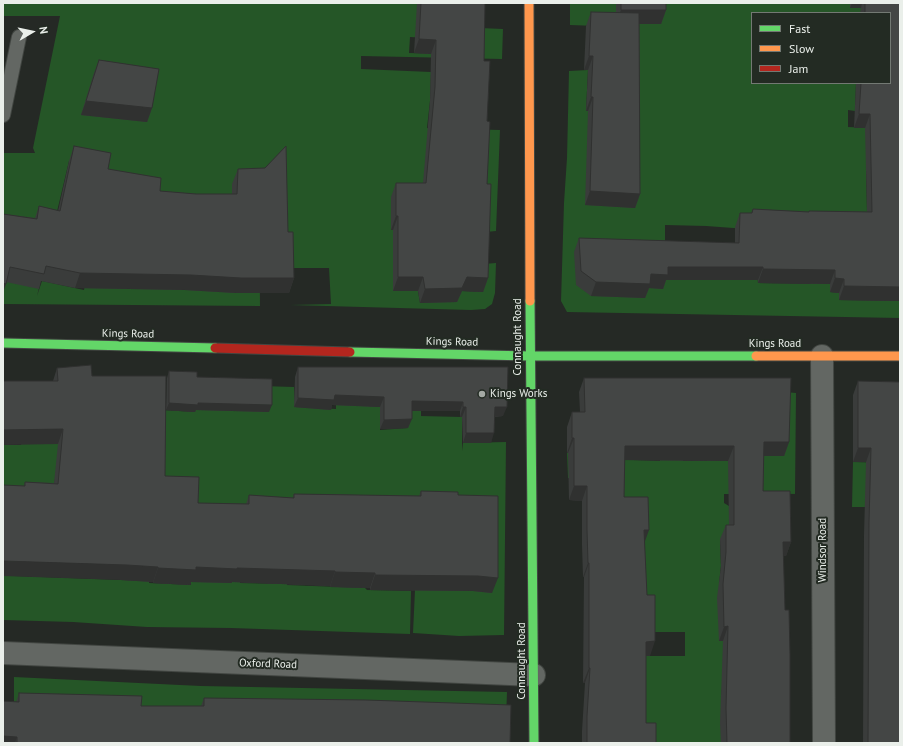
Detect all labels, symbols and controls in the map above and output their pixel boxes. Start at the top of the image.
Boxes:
north arrow [12,12,52,52]
legend [751,12,891,84]
text: Fast [789,21,810,36]
text: N [36,25,51,35]
text: Slow [789,41,814,56]
text: Jam [789,61,808,76]
street label: Connaught Road [511,298,525,376]
street label: Kings Road [102,327,154,341]
street label: Kings Road [426,335,478,349]
street label: Kings Road [749,337,801,351]
place label: Kings Works [490,387,547,401]
marker: Kings Works [477,389,487,399]
street label: Windsor Road [816,518,830,582]
street label: Connaught Road [515,622,529,700]
street label: Oxford Road [239,656,297,672]

